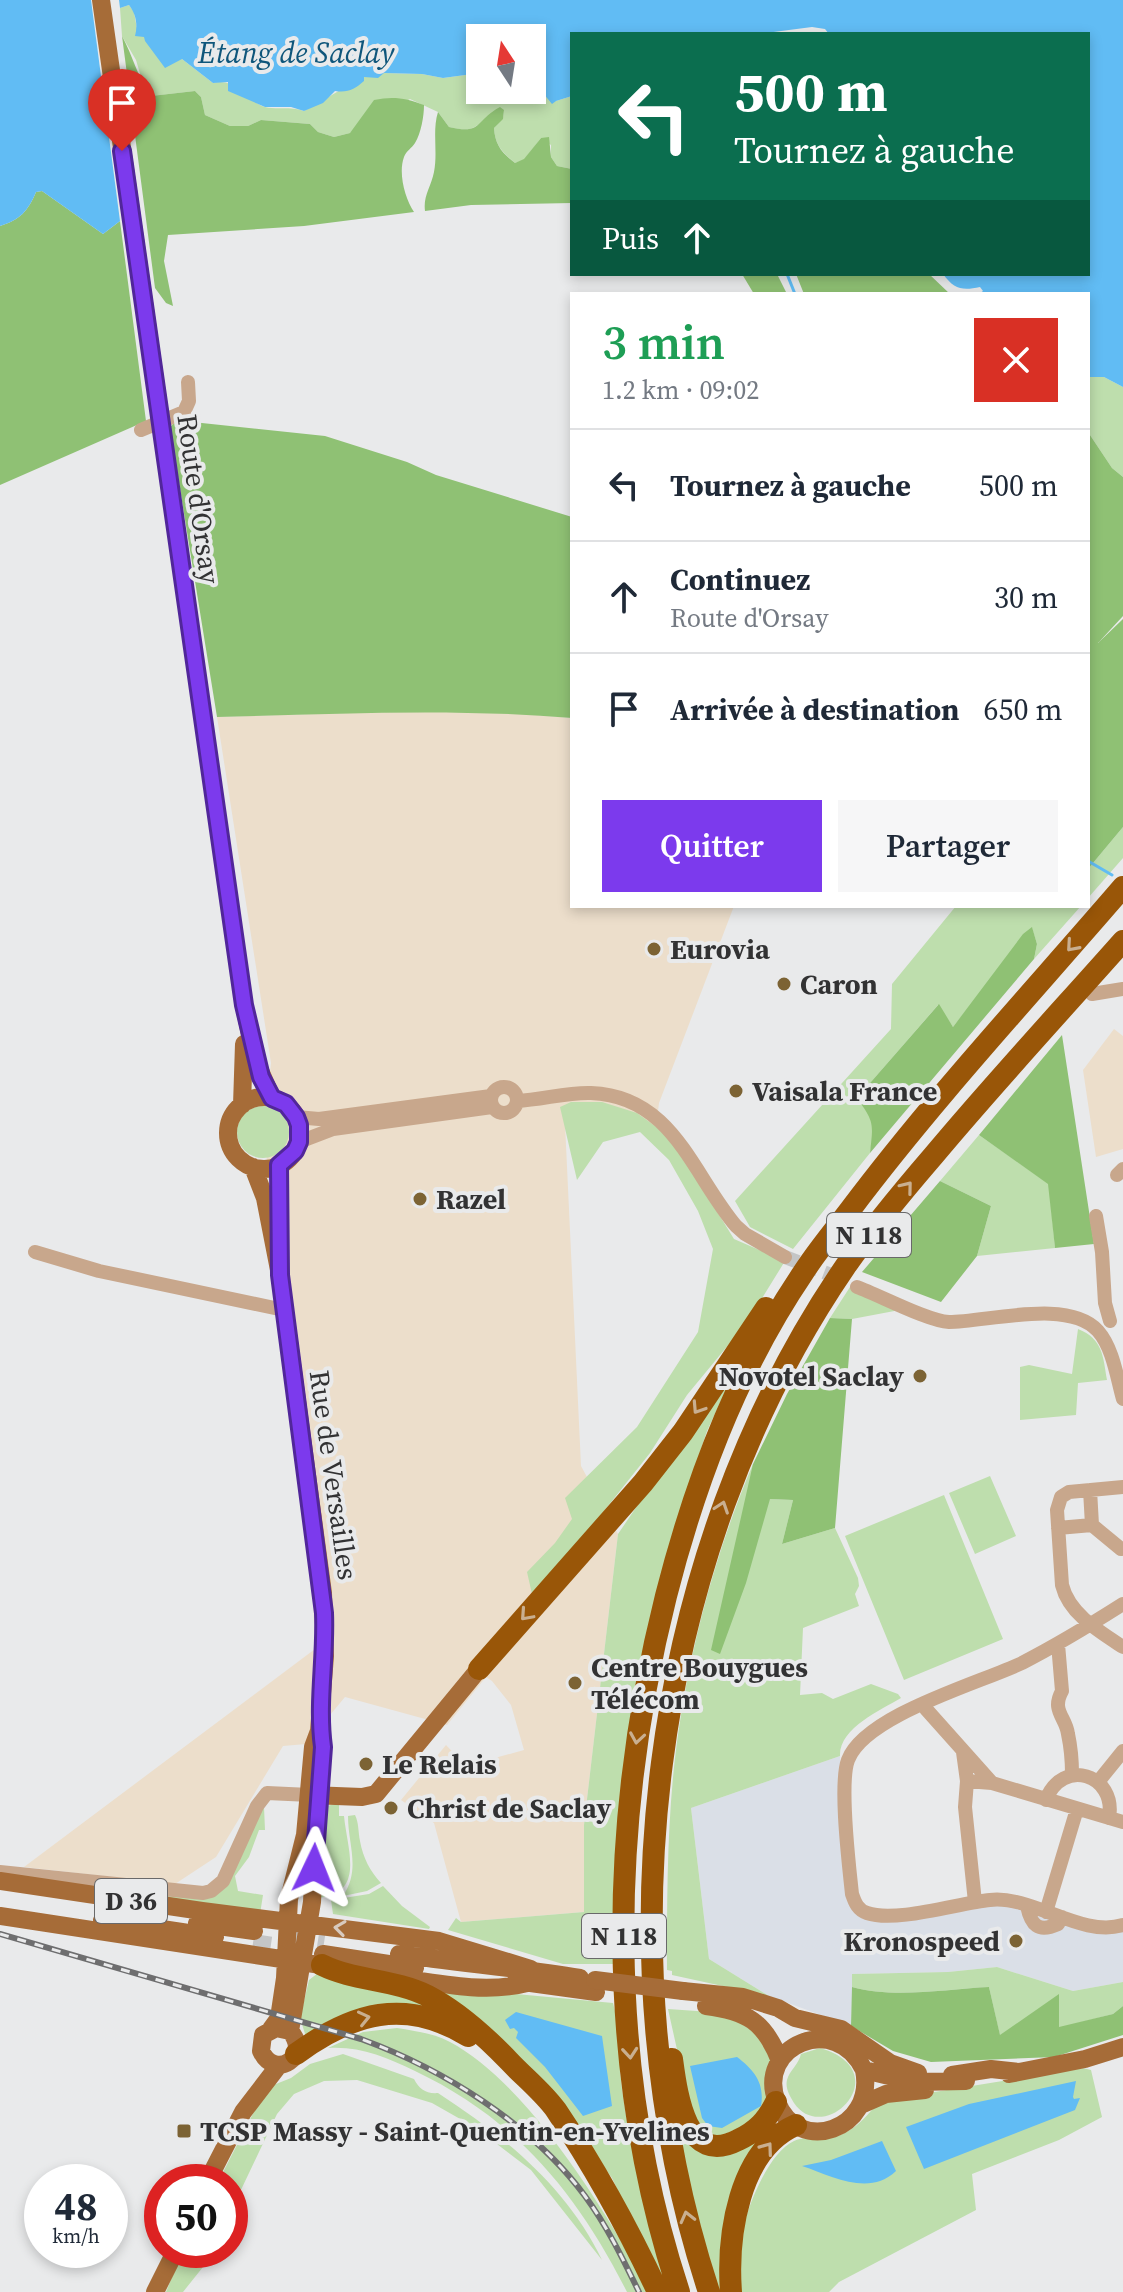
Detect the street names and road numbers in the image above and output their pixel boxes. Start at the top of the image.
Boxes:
street label: Route d'Orsay [168,412,230,587]
road number: N 118 [827,1213,911,1257]
street label: Rue de Versailles [300,1368,368,1582]
road number: D 36 [95,1879,167,1923]
road number: N 118 [582,1914,666,1958]

